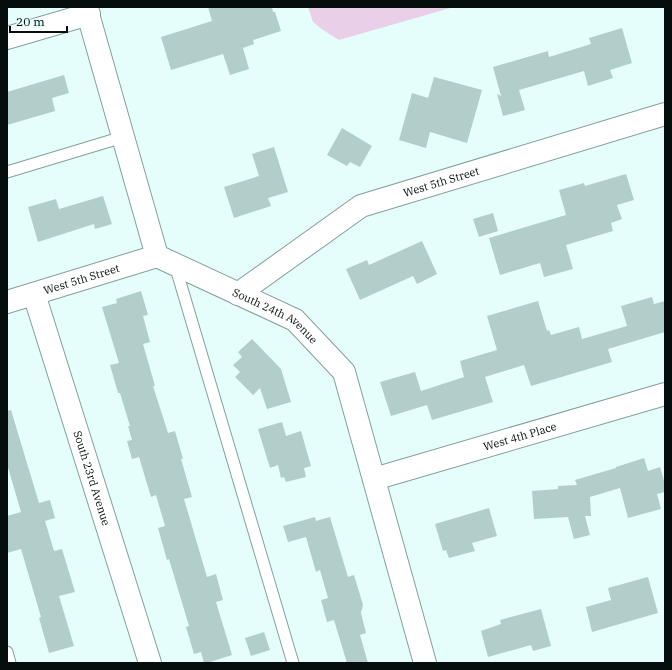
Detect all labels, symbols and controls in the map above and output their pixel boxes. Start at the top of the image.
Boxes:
scale bar [10,8,67,34]
text: 20 m [16,14,45,29]
street label: West 5th Street [401,164,481,200]
street label: West 5th Street [42,261,121,297]
street label: South 24th Avenue [230,285,321,347]
street label: West 4th Place [482,419,558,454]
street label: South 23rd Avenue [70,429,113,527]

